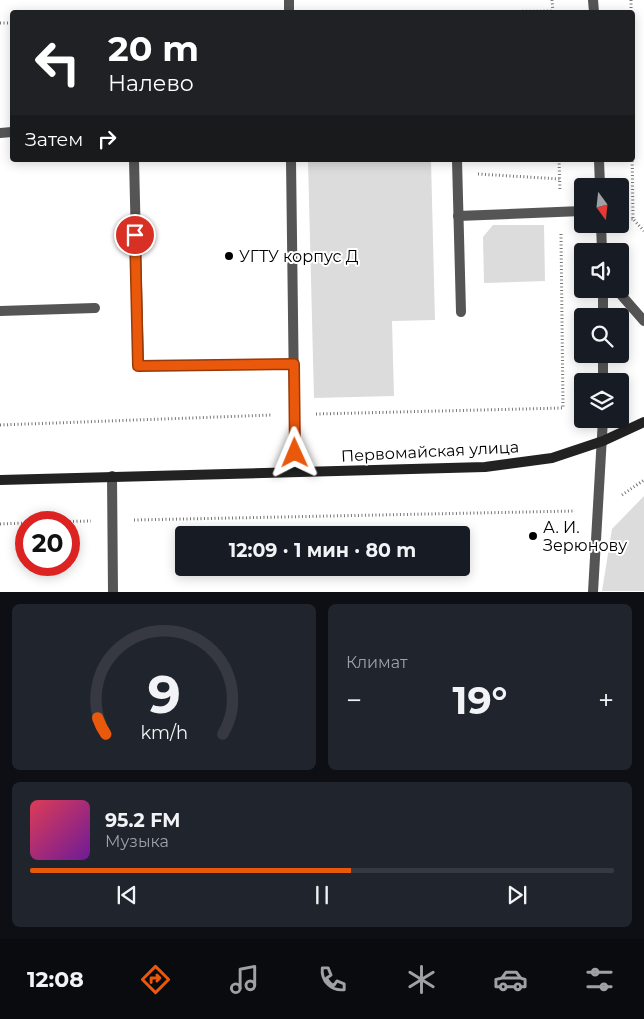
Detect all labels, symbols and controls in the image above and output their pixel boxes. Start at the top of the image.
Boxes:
text: 20 m [108,27,199,70]
icon: left [25,30,90,95]
text: Налево [108,70,194,97]
icon: right [93,125,121,153]
text: Затем [25,128,83,151]
north arrow [574,178,629,232]
map controls [574,178,629,428]
pin [114,214,156,256]
icon: arrive [121,221,149,249]
button: sound [574,243,629,298]
place label: УГТУ корпус Д [239,247,359,266]
marker: УГТУ корпус Д [223,250,235,262]
button: search [574,308,629,363]
button: layers [574,373,629,428]
position arrow [268,426,320,478]
street label: Первомайская улица [341,437,520,466]
speed limit sign: 20 [15,511,80,576]
place label: А. И. Зерюнову [543,518,627,555]
marker: А. И. Зерюнову [527,530,539,542]
text: 12:09 · 1 мин · 80 m [229,539,416,562]
text: Климат [346,653,408,672]
text: 9 [147,663,181,726]
text: 19° [453,677,508,724]
text: − [346,683,362,717]
text: + [598,683,614,717]
text: km/h [140,722,188,743]
text: 95.2 FM [105,809,180,832]
text: Музыка [105,832,169,851]
icon: previous [113,881,141,909]
icon: pause [308,881,336,909]
icon: next [503,881,531,909]
icon: directions [138,962,173,997]
icon: music [227,962,262,997]
icon: phone [315,962,350,997]
icon: climate [404,962,439,997]
icon: car [493,962,528,997]
icon: filters [582,962,617,997]
text: 12:08 [27,966,84,993]

